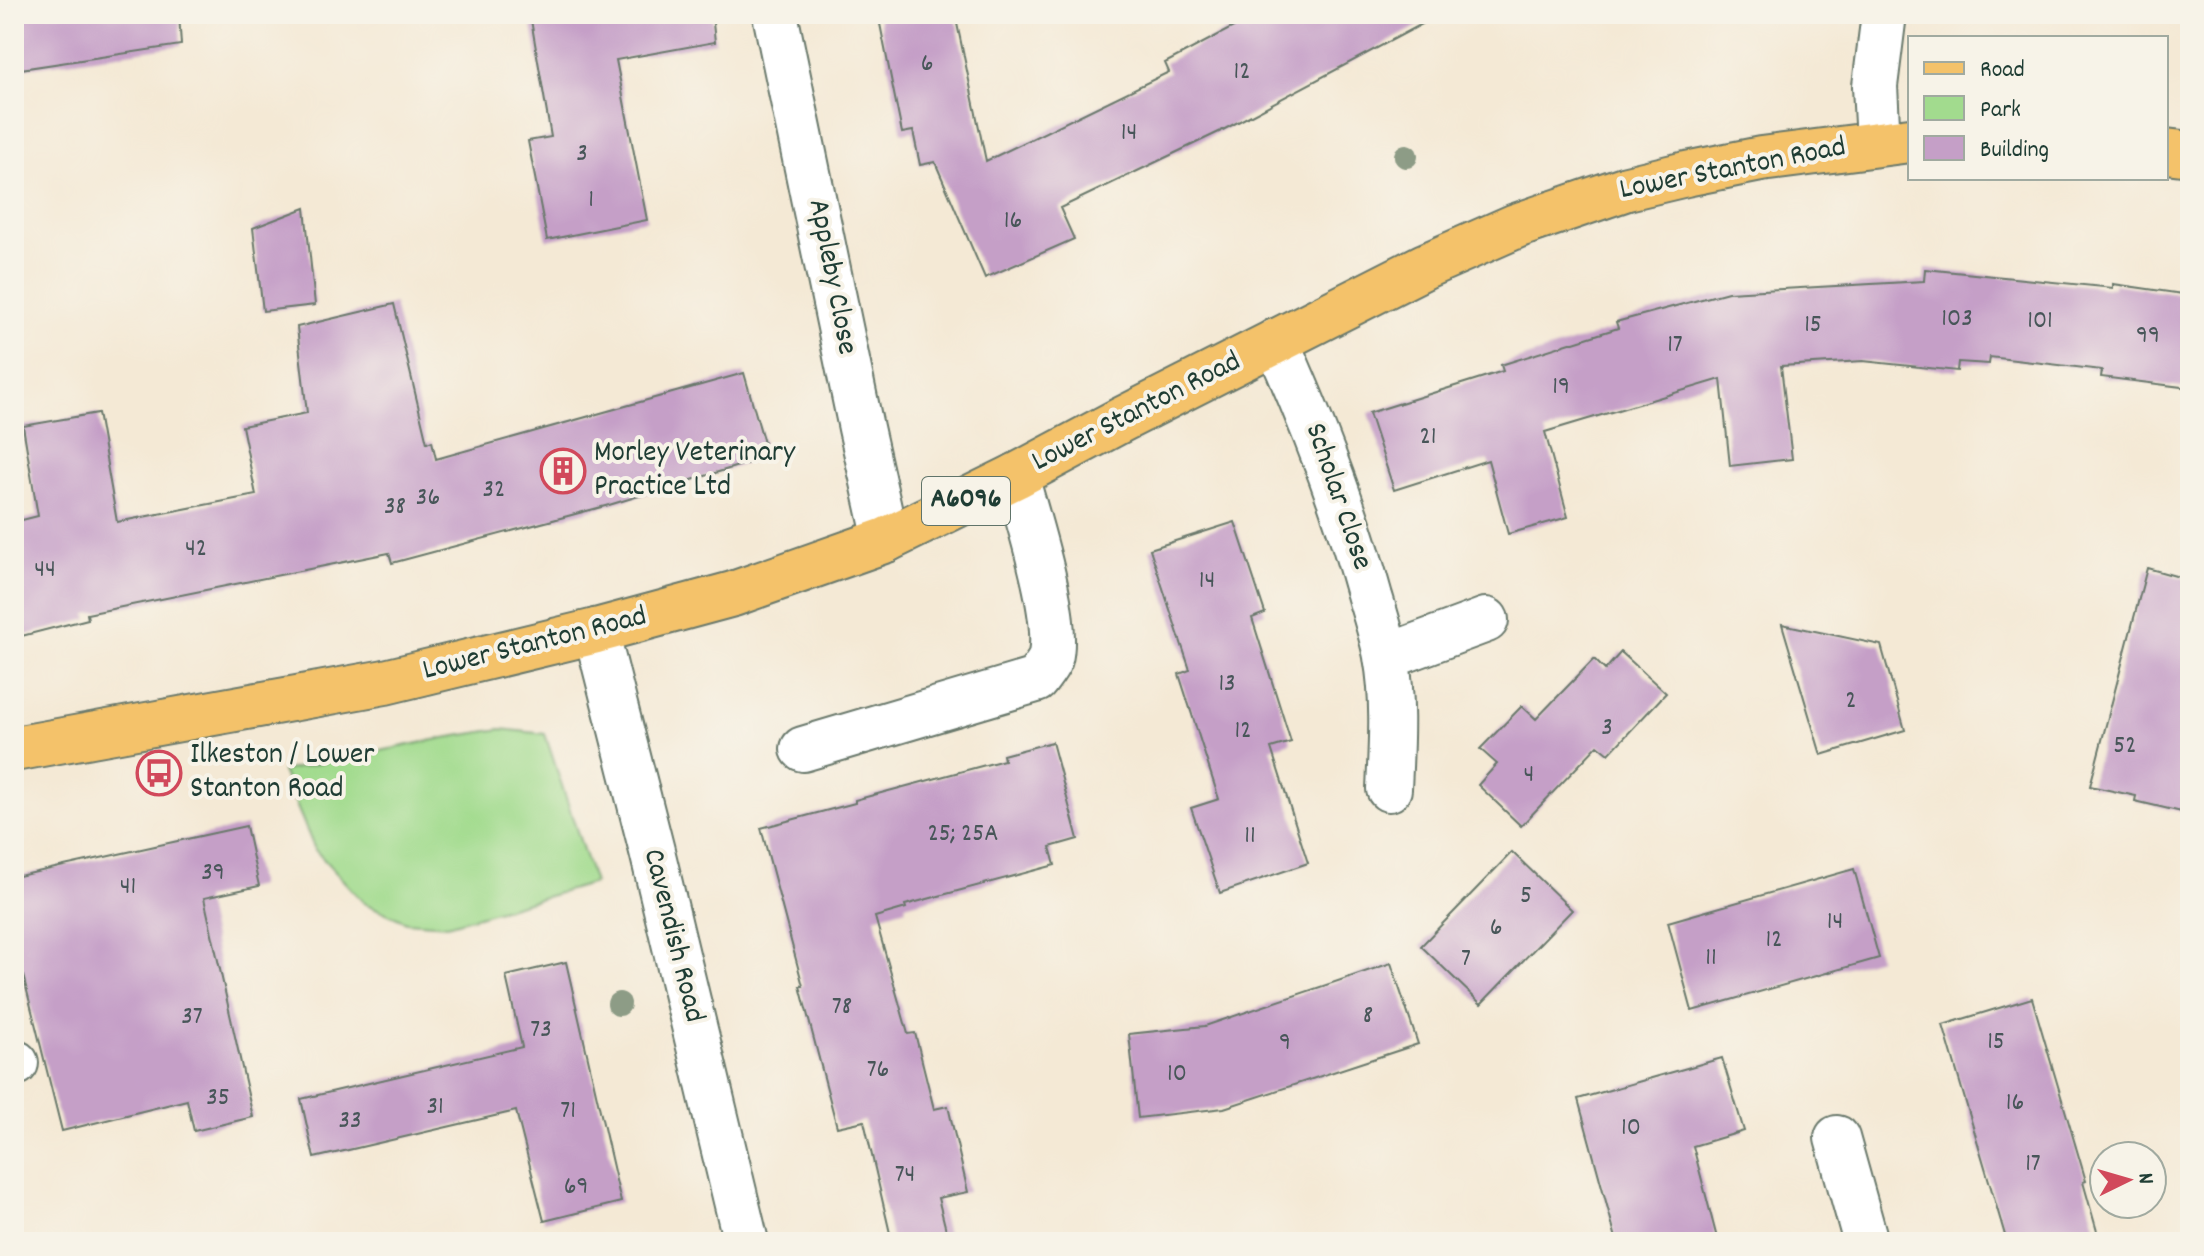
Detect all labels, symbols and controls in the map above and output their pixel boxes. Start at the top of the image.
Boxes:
legend [1908,36,2168,180]
house number: 6 [921,46,933,83]
house number: 12 [1233,54,1251,91]
text: Road [1980,54,2025,88]
text: Park [1980,94,2021,128]
house number: 14 [1121,115,1137,152]
street label: Lower Stanton Road [1616,127,1850,213]
text: Building [1980,134,2049,168]
house number: 3 [576,136,588,173]
house number: 1 [588,182,594,219]
street label: Appleby Close [795,196,867,358]
house number: 16 [1004,203,1022,240]
house number: 103 [1941,301,1973,338]
house number: 101 [2027,303,2053,340]
house number: 15 [1804,307,1822,344]
house number: 99 [2136,318,2160,355]
house number: 17 [1667,327,1683,364]
street label: Lower Stanton Road [1025,342,1249,484]
house number: 19 [1552,369,1570,406]
street label: Scholar Close [1292,418,1382,576]
house number: 21 [1419,419,1437,456]
place label: Morley Veterinary Practice Ltd [594,433,796,510]
building icon: Morley Veterinary Practice Ltd [539,447,587,495]
house number: 32 [483,472,505,509]
road number: A6096 [922,477,1010,525]
house number: 36 [416,480,440,517]
house number: 38 [384,489,406,526]
house number: 42 [185,531,207,568]
house number: 44 [34,552,56,589]
house number: 14 [1199,563,1215,600]
street label: Lower Stanton Road [418,596,652,694]
house number: 13 [1218,666,1236,703]
house number: 2 [1845,683,1857,720]
house number: 3 [1601,710,1613,747]
house number: 12 [1234,713,1252,750]
house number: 52 [2113,728,2137,765]
place label: Ilkeston / Lower Stanton Road [190,735,374,812]
bus stop icon: Ilkeston / Lower Stanton Road [135,749,183,797]
house number: 4 [1524,757,1534,794]
house number: 25; 25A [927,816,999,853]
house number: 11 [1244,818,1256,855]
street label: Cavendish Road [630,845,714,1027]
house number: 39 [201,855,225,892]
house number: 41 [120,869,136,906]
house number: 5 [1520,878,1532,915]
house number: 14 [1827,904,1843,941]
house number: 6 [1490,910,1502,947]
house number: 12 [1765,922,1783,959]
house number: 11 [1705,940,1717,977]
house number: 7 [1461,941,1471,978]
house number: 78 [832,989,852,1026]
house number: 8 [1363,998,1373,1035]
house number: 37 [181,999,203,1036]
house number: 73 [530,1012,552,1049]
house number: 15 [1987,1024,2005,1061]
house number: 9 [1279,1025,1291,1062]
house number: 76 [867,1052,889,1089]
house number: 10 [1167,1056,1187,1093]
house number: 35 [206,1080,230,1117]
house number: 16 [2006,1085,2024,1122]
house number: 31 [426,1089,444,1126]
house number: 71 [560,1093,576,1130]
house number: 33 [338,1103,362,1140]
house number: 10 [1621,1110,1641,1147]
north arrow [2088,1140,2168,1220]
house number: 17 [2025,1146,2041,1183]
house number: 74 [895,1157,915,1194]
house number: 69 [564,1169,588,1206]
text: N [2129,1172,2160,1185]

